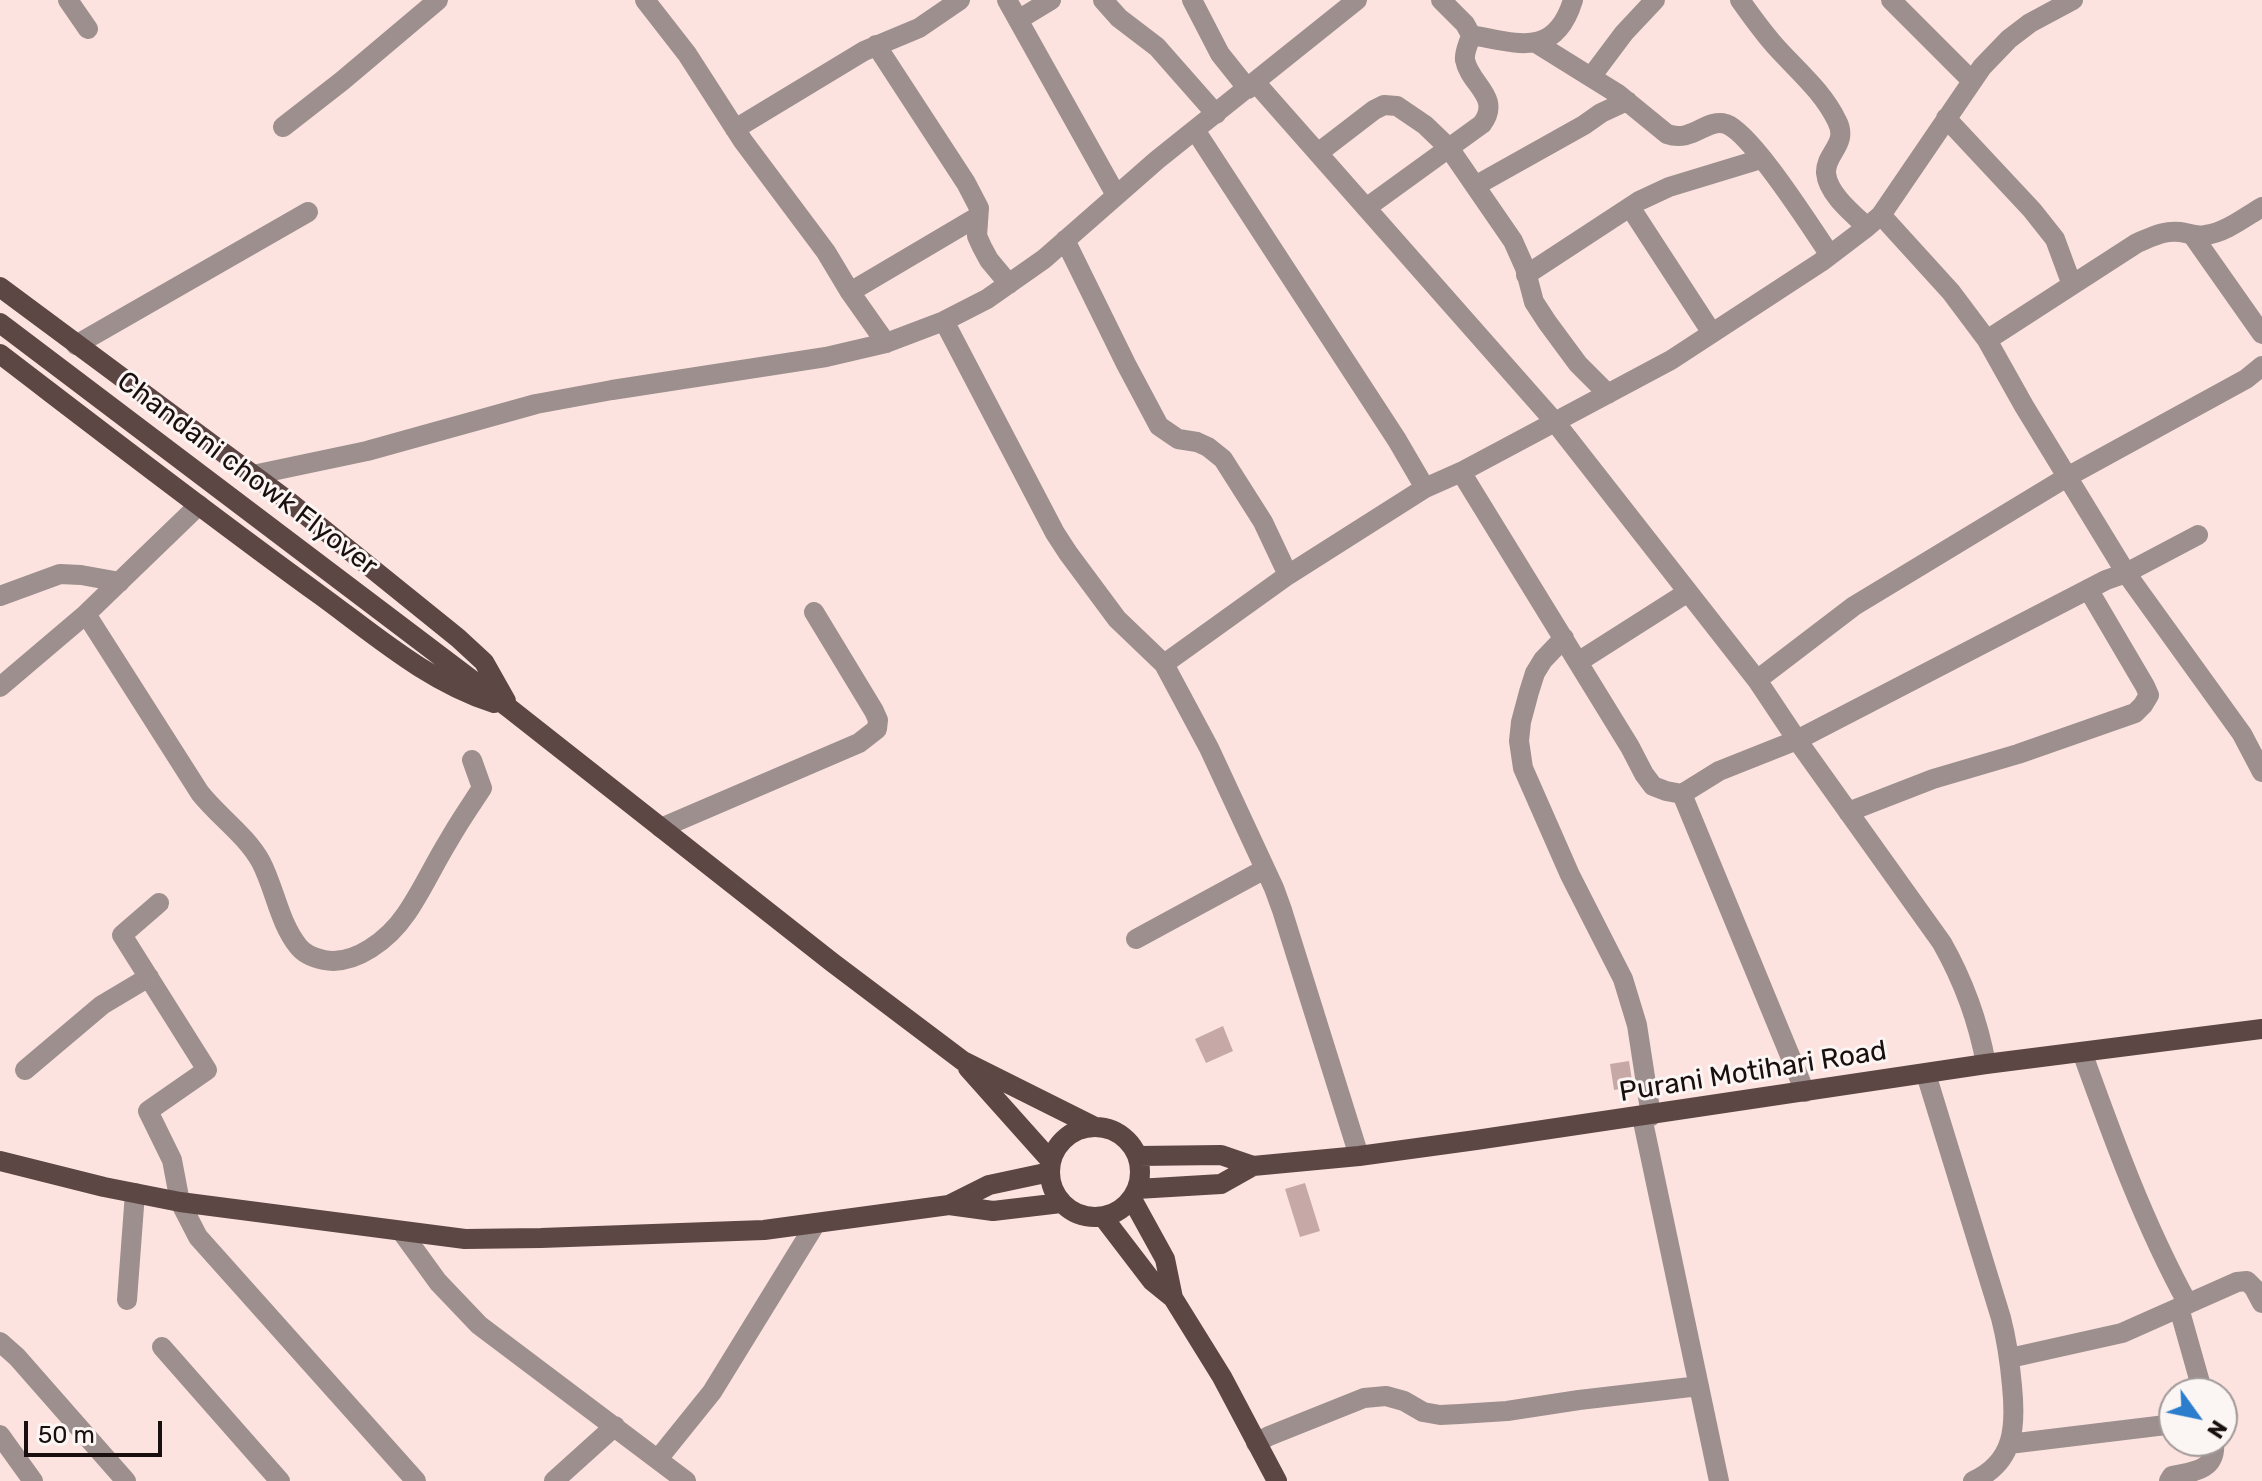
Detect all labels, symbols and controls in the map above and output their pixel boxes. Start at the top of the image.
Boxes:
street label: Chandani chowk Flyover [110,365,384,583]
street label: Purani Motihari Road [1617,1034,1889,1110]
north arrow [2158,1377,2238,1457]
scale bar [28,1405,166,1455]
text: N [2201,1415,2233,1443]
text: 50 m [38,1421,95,1449]

